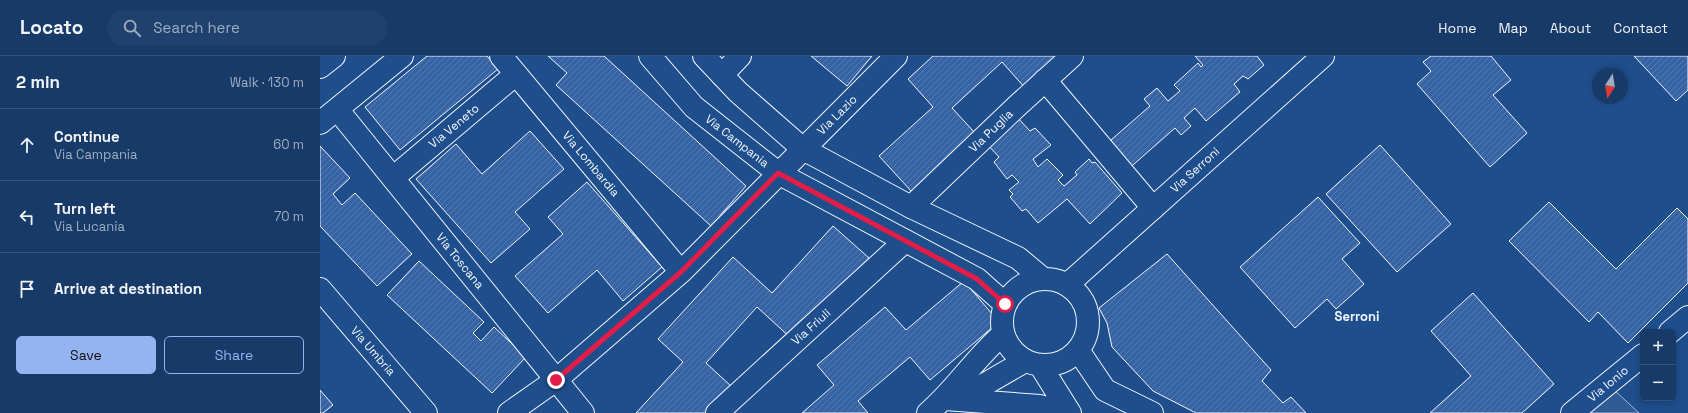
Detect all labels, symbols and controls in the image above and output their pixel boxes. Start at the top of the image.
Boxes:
search box [107,10,387,46]
text: Locato [20,15,83,40]
icon: search [121,17,143,39]
text: Search here [153,18,240,37]
text: Home [1438,19,1476,37]
text: Map [1498,19,1528,37]
text: About [1550,19,1591,37]
text: Contact [1613,19,1668,37]
north arrow [1592,68,1628,104]
text: 2 min [16,71,60,93]
text: Walk · 130 m [230,74,304,91]
street label: Via Lazio [814,92,860,138]
street label: Via Veneto [425,100,483,152]
street label: Via Puglia [966,106,1017,156]
street label: Via Campania [702,111,772,171]
text: Continue [54,127,120,146]
street label: Via Lombardia [559,128,623,200]
icon: ahead [16,134,38,156]
text: 60 m [273,136,304,153]
street label: Via Serroni [1167,143,1223,196]
text: Via Campania [54,146,138,163]
text: Turn left [54,199,116,218]
icon: left [16,206,38,228]
text: 70 m [274,208,304,225]
text: Via Lucania [54,218,125,235]
street label: Via Toscana [432,230,488,293]
icon: arrive [16,278,38,300]
text: Arrive at destination [54,279,202,298]
route start [996,295,1014,313]
street label: Via Friuli [788,305,834,349]
district label: Serroni [1335,308,1379,325]
street label: Via Umbria [347,323,399,379]
map controls [1640,329,1676,401]
button: + [1640,329,1676,365]
button: Save [16,336,156,374]
button: Share [164,336,304,374]
street label: Via Ionio [1584,362,1632,406]
button: − [1640,365,1676,401]
route end [547,371,565,389]

